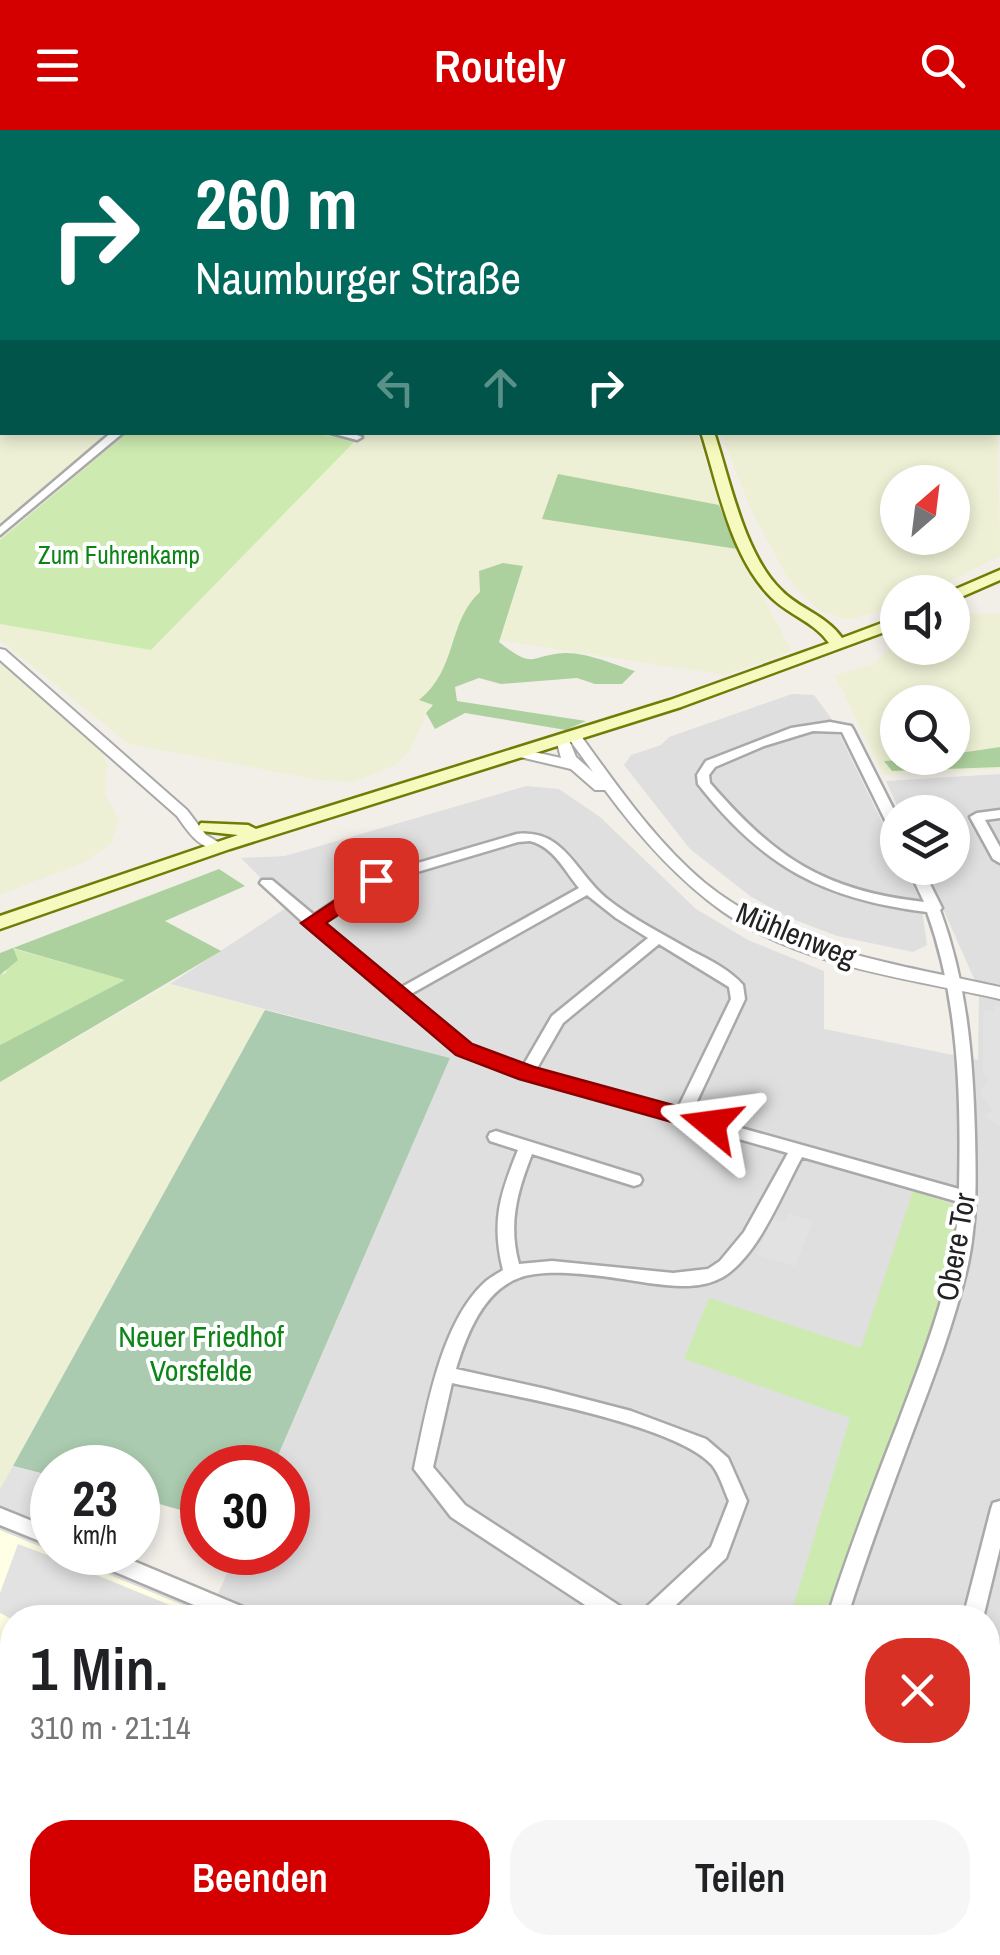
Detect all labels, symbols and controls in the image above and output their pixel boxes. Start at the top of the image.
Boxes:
text: Routely [434,35,566,96]
icon: menu [30,38,85,93]
icon: search [915,38,970,93]
text: 260 m [195,157,358,251]
icon: right [30,170,160,300]
text: Naumburger Straße [195,247,521,308]
icon: left [368,360,423,415]
icon: ahead [473,360,528,415]
icon: right [578,360,633,415]
north arrow [880,465,970,555]
map controls [880,465,970,885]
park label: Zum Fuhrenkamp [38,538,200,572]
button: sound [880,575,970,665]
button: search [880,685,970,775]
button: layers [880,795,970,885]
pin [334,838,419,923]
icon: arrive [349,853,404,908]
street label: Mühlenweg [731,892,862,976]
position arrow [659,1072,763,1176]
street label: Obere Tor [926,1189,984,1304]
park label: Neuer Friedhof Vorsfelde [118,1316,284,1390]
speed limit sign: 30 [180,1445,310,1575]
text: 23 [72,1464,118,1532]
text: km/h [73,1518,117,1552]
text: 1 Min. [30,1628,169,1709]
button: close [865,1638,970,1743]
text: 310 m · 21:14 [30,1706,190,1749]
button: Beenden [30,1820,490,1935]
button: Teilen [510,1820,970,1935]

